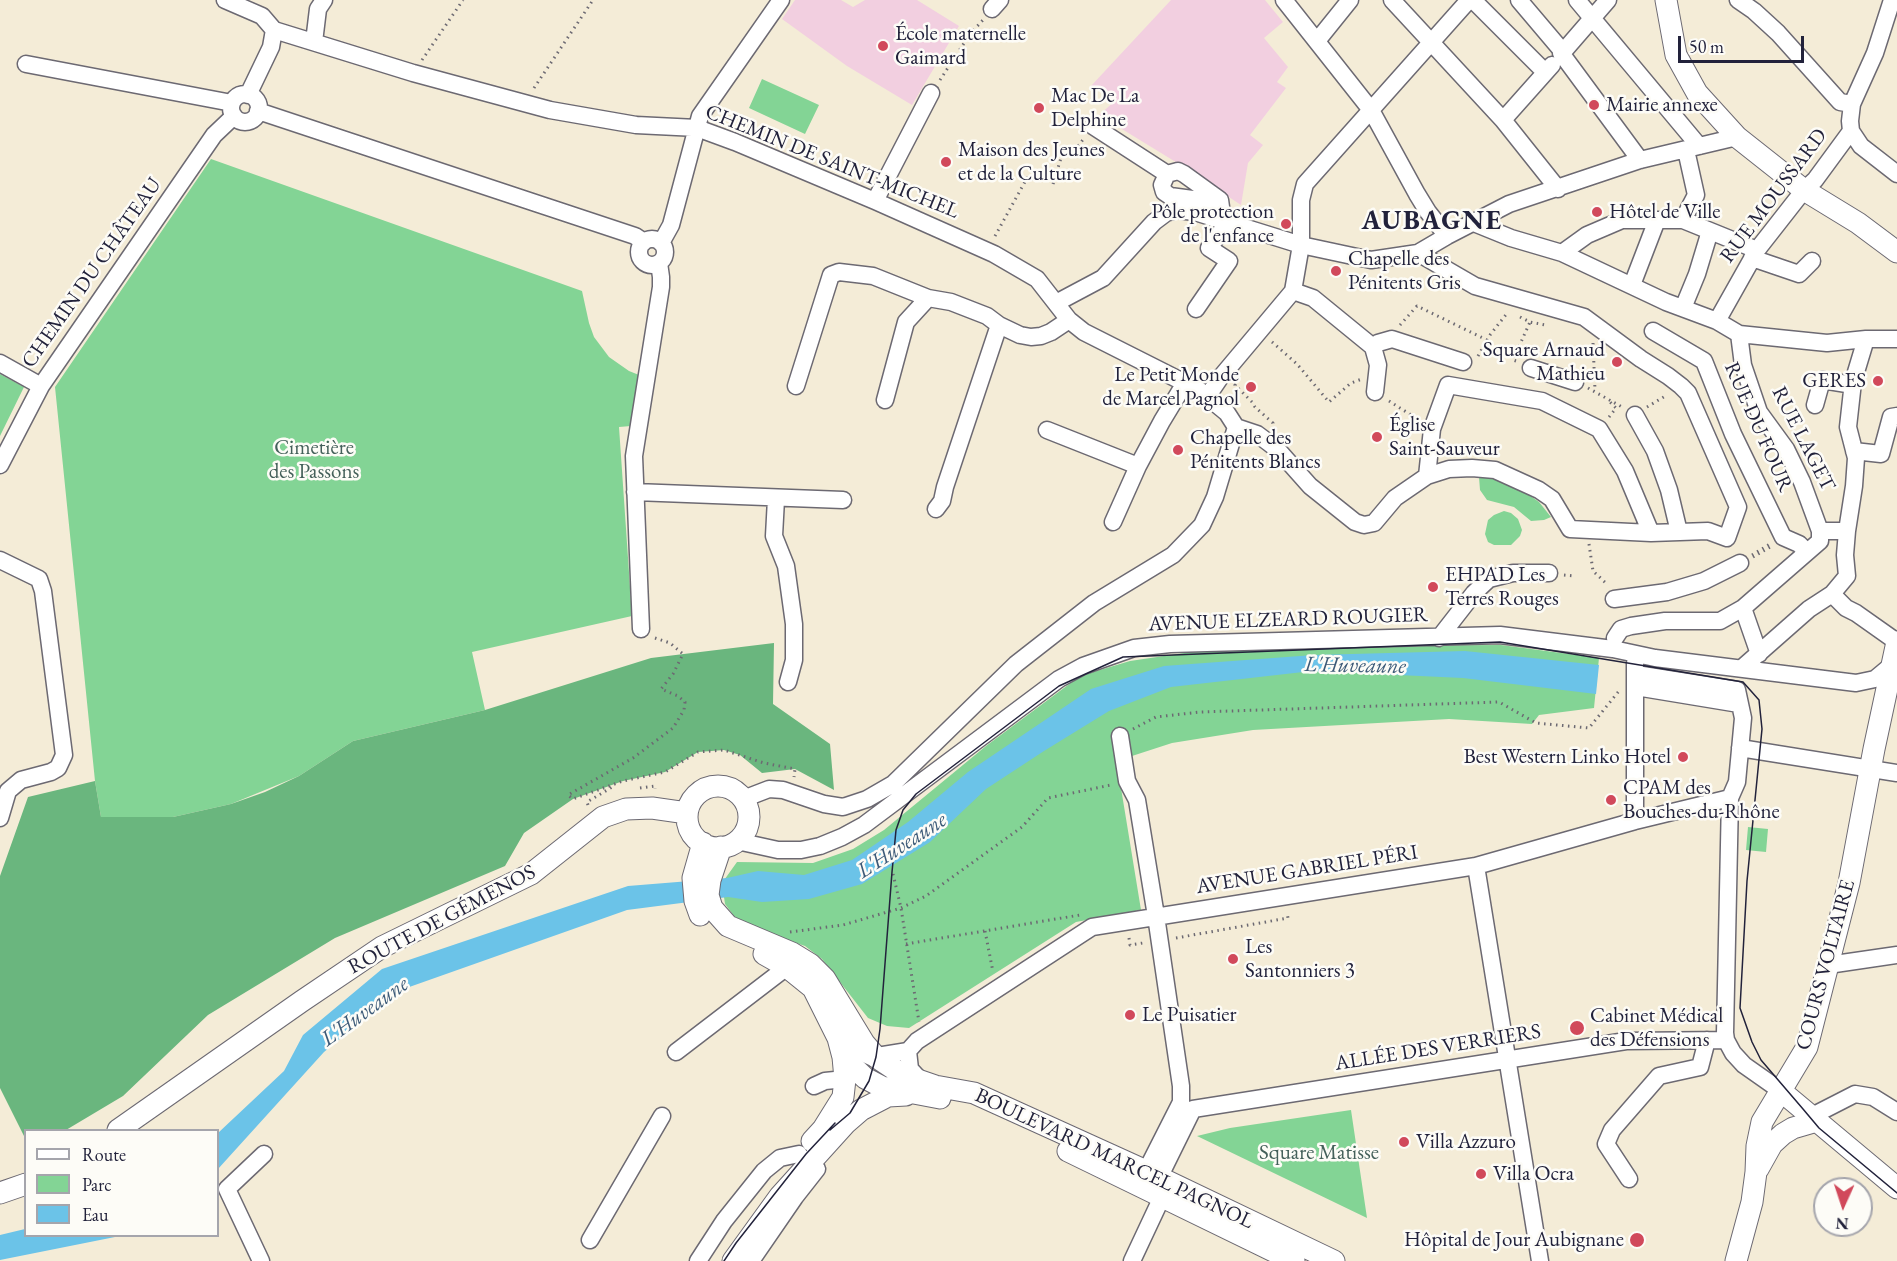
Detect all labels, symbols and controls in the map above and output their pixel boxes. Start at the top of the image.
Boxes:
place label: École maternelle Gaimard [895,21,1026,71]
scale bar [1681,24,1807,62]
text: 50 m [1689,35,1724,58]
marker: École maternelle Gaimard [876,39,890,53]
place label: Mac De La Delphine [1051,83,1139,133]
place label: Mairie annexe [1606,92,1718,118]
marker: Mairie annexe [1587,98,1601,112]
street label: CHEMIN DE SAINT-MICHEL [702,100,962,224]
marker: Mac De La Delphine [1032,101,1046,115]
street label: RUE MOUSSARD [1715,124,1833,268]
place label: Maison des Jeunes et de la Culture [958,137,1105,187]
marker: Maison des Jeunes et de la Culture [939,155,953,169]
street label: CHEMIN DU CHÂTEAU [17,173,167,373]
place label: Pôle protection de l'enfance [1151,199,1274,249]
place label: Hôtel de Ville [1609,199,1721,225]
marker: Hôtel de Ville [1590,205,1604,219]
district label: AUBAGNE [1361,206,1503,238]
marker: Pôle protection de l'enfance [1279,217,1293,231]
place label: Chapelle des Pénitents Gris [1348,246,1461,296]
marker: Chapelle des Pénitents Gris [1329,264,1343,278]
place label: Square Arnaud Mathieu [1483,337,1605,387]
marker: Square Arnaud Mathieu [1610,355,1624,369]
street label: RUE DU FOUR [1718,358,1798,496]
place label: Le Petit Monde de Marcel Pagnol [1102,362,1239,412]
place label: GERES [1802,368,1866,394]
marker: GERES [1871,374,1885,388]
marker: Le Petit Monde de Marcel Pagnol [1244,380,1258,394]
street label: RUE LAGET [1766,383,1840,495]
place label: Église Saint-Sauveur [1389,412,1500,462]
place label: Chapelle des Pénitents Blancs [1190,425,1321,475]
marker: Église Saint-Sauveur [1370,430,1384,444]
park label: Cimetière des Passons [269,435,359,485]
marker: Chapelle des Pénitents Blancs [1171,443,1185,457]
place label: EHPAD Les Terres Rouges [1445,562,1559,612]
marker: EHPAD Les Terres Rouges [1426,580,1440,594]
street label: AVENUE ELZEARD ROUGIER [1148,603,1428,637]
water label: L'Huveaune [1304,652,1406,680]
place label: Best Western Linko Hotel [1464,744,1671,770]
marker: Best Western Linko Hotel [1676,750,1690,764]
place label: CPAM des Bouches-du-Rhône [1623,775,1780,825]
marker: CPAM des Bouches-du-Rhône [1604,793,1618,807]
water label: L'Huveaune [852,807,952,885]
street label: AVENUE GABRIEL PÉRI [1194,840,1420,900]
street label: ROUTE DE GÉMENOS [344,860,540,980]
street label: COURS VOLTAIRE [1791,877,1861,1053]
place label: Les Santonniers 3 [1245,934,1355,984]
marker: Les Santonniers 3 [1226,952,1240,966]
water label: L'Huveaune [316,971,414,1053]
place label: Le Puisatier [1142,1002,1237,1028]
place label: Cabinet Médical des Défensions [1590,1003,1723,1053]
marker: Le Puisatier [1123,1008,1137,1022]
street label: ALLÉE DES VERRIERS [1333,1019,1543,1077]
marker: Cabinet Médical des Défensions [1568,1019,1586,1037]
street label: BOULEVARD MARCEL PAGNOL [971,1083,1257,1235]
legend [24,1129,219,1237]
place label: Villa Azzuro [1416,1129,1516,1155]
marker: Villa Azzuro [1397,1135,1411,1149]
park label: Square Matisse [1259,1140,1379,1166]
text: Route [82,1143,126,1166]
place label: Villa Ocra [1493,1161,1574,1187]
marker: Villa Ocra [1474,1167,1488,1181]
text: Parc [82,1173,112,1196]
north arrow [1813,1177,1873,1237]
text: Eau [82,1203,108,1226]
text: N [1835,1213,1849,1234]
place label: Hôpital de Jour Aubignane [1404,1227,1624,1253]
marker: Hôpital de Jour Aubignane [1628,1231,1646,1249]

